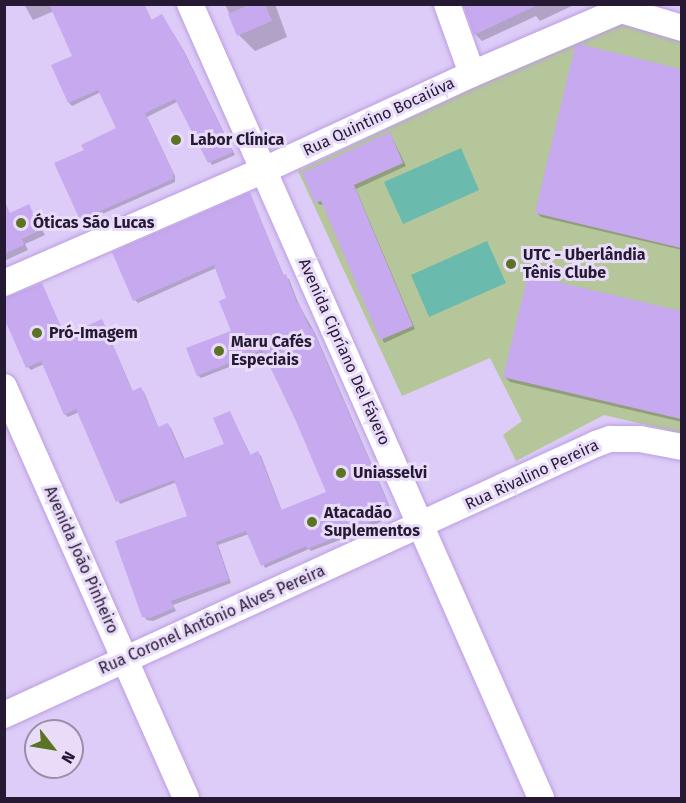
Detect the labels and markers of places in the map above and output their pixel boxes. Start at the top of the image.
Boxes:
place label: Labor Clínica [190,130,284,150]
marker: Labor Clínica [167,131,185,149]
place label: Óticas São Lucas [33,213,154,233]
marker: Óticas São Lucas [14,216,28,230]
place label: UTC - Uberlândia Tênis Clube [523,245,646,283]
marker: UTC - Uberlândia Tênis Clube [504,257,518,271]
place label: Pró-Imagem [49,323,138,343]
marker: Pró-Imagem [30,326,44,340]
place label: Maru Cafés Especiais [231,332,312,370]
marker: Maru Cafés Especiais [212,344,226,358]
place label: Uniasselvi [353,463,427,483]
marker: Uniasselvi [334,466,348,480]
place label: Atacadão Suplementos [324,503,420,541]
marker: Atacadão Suplementos [305,515,319,529]

